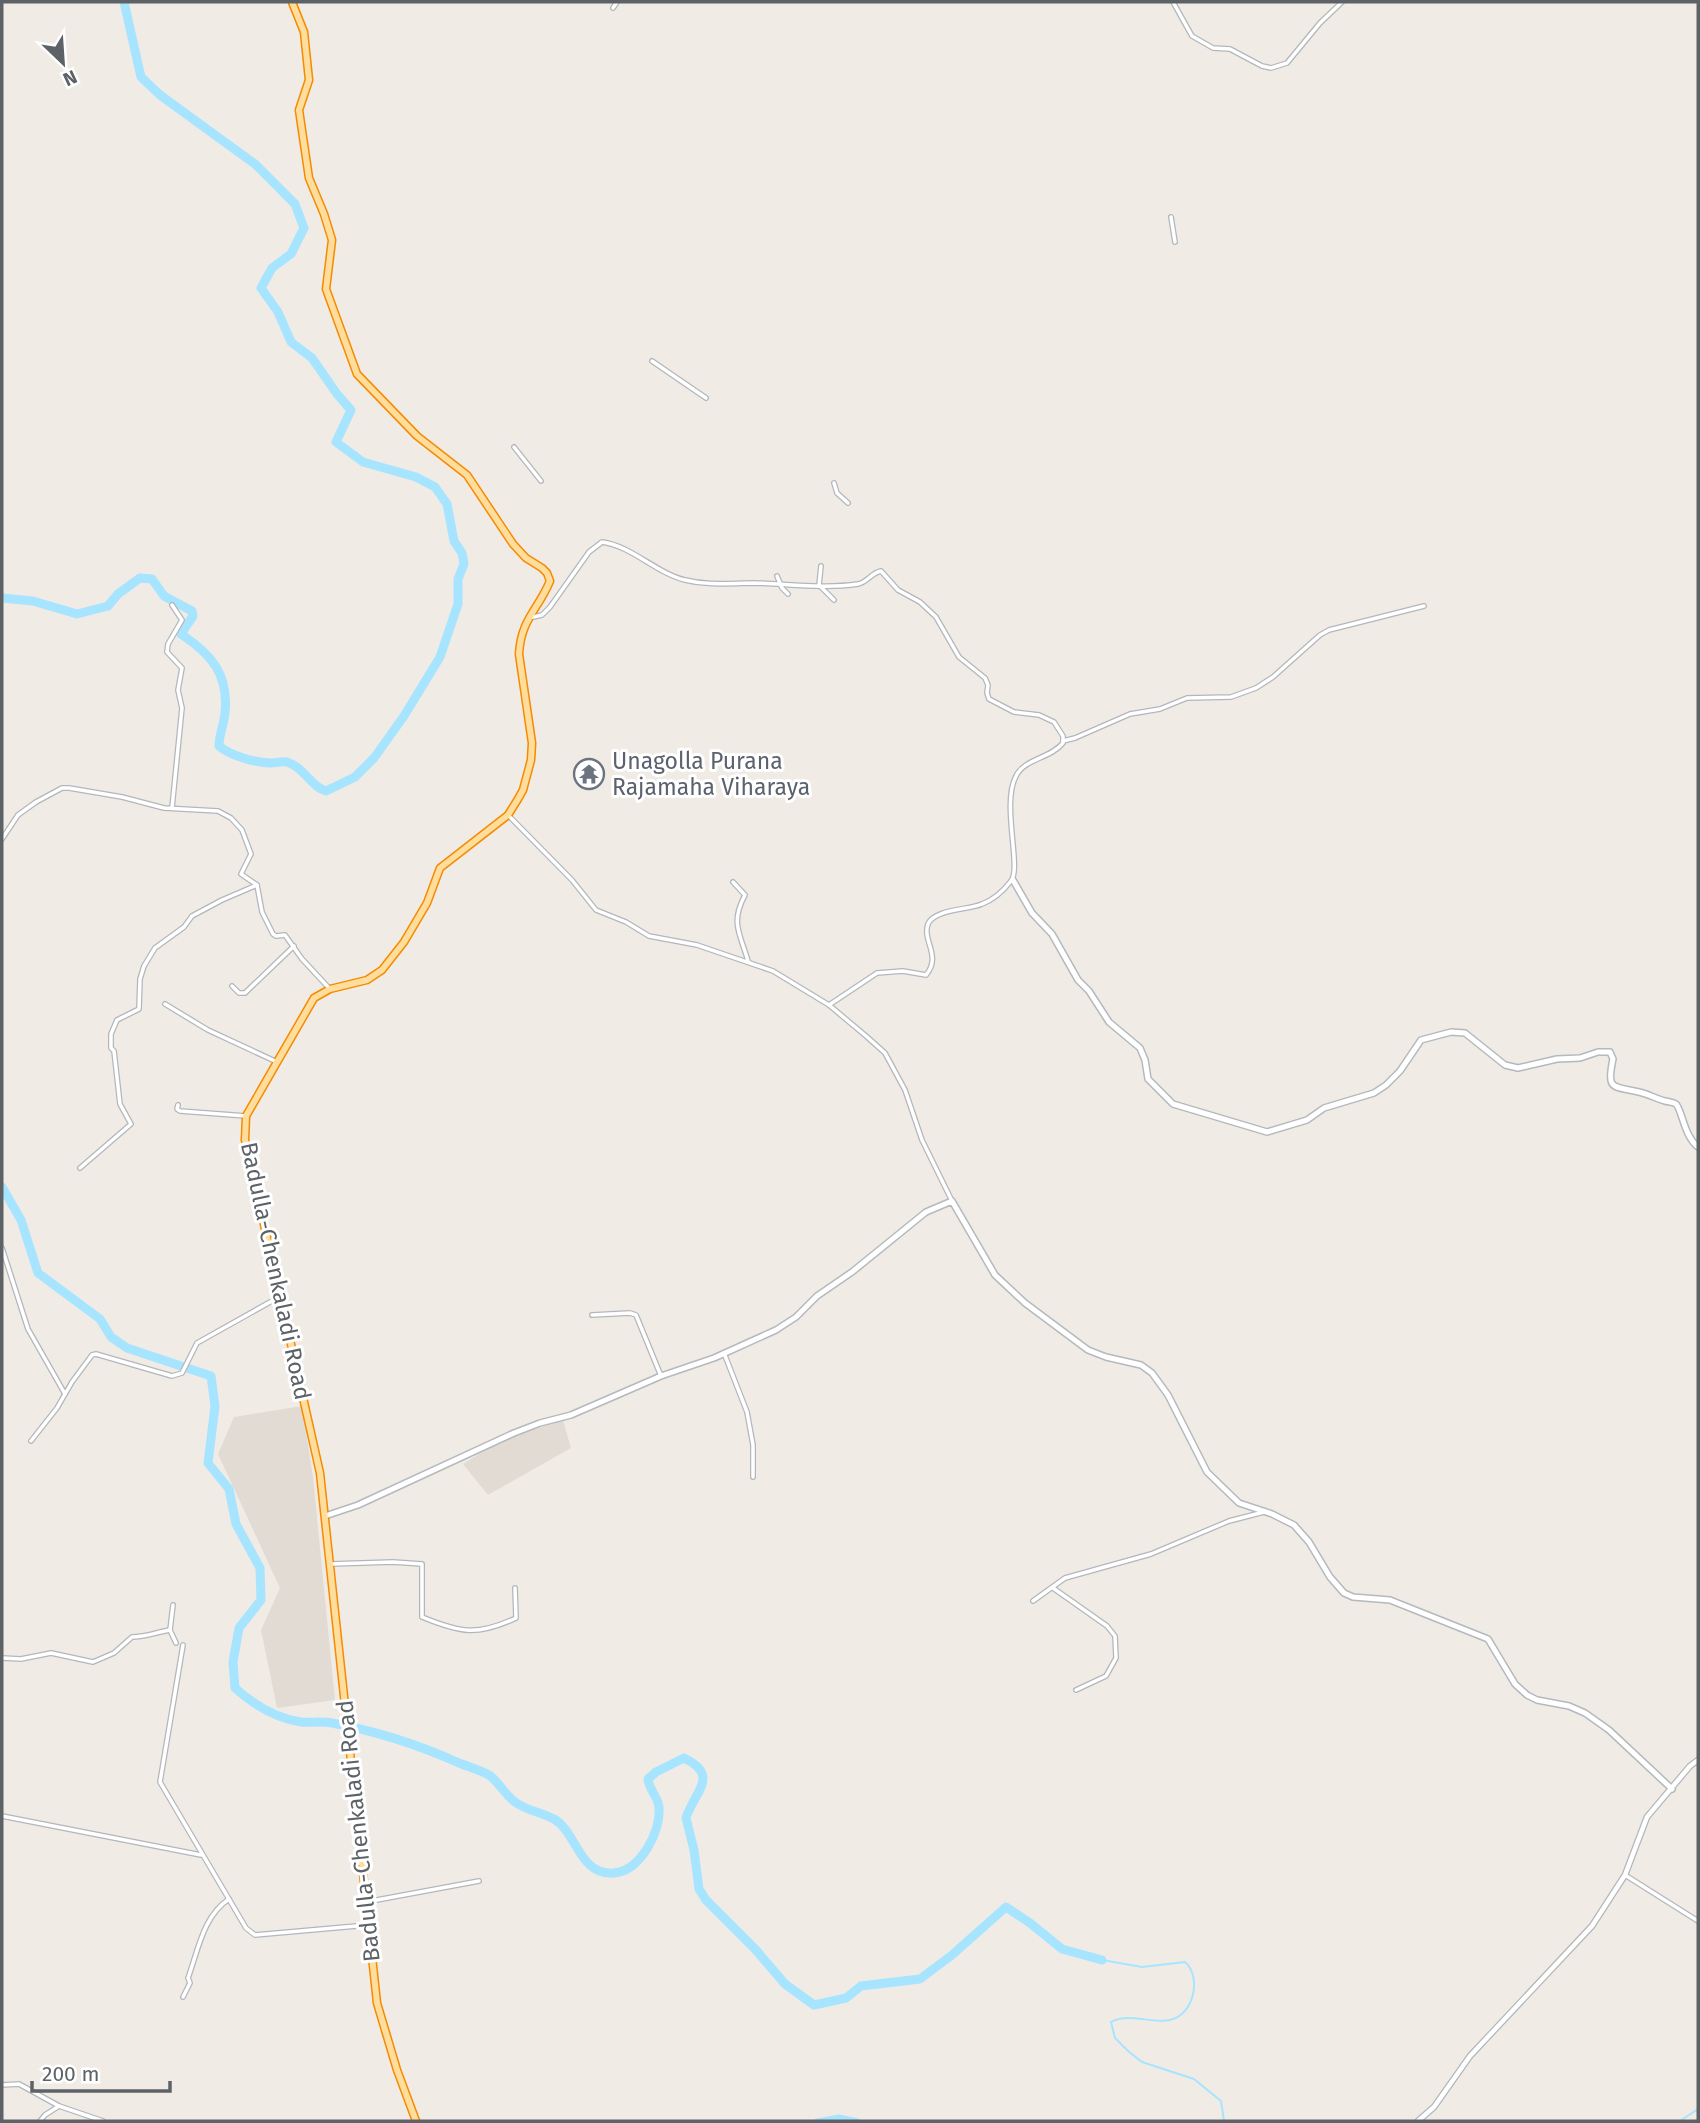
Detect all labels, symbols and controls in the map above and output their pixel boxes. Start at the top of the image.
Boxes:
north arrow [28,28,98,98]
text: N [59,65,81,91]
place label: Unagolla Purana Rajamaha Viharaya [612,747,810,801]
temple icon: Unagolla Purana Rajamaha Viharaya [572,757,606,791]
street label: Badulla-Chenkaladi Road [235,1140,317,1402]
street label: Badulla-Chenkaladi Road [330,1699,386,1963]
scale bar [32,2050,170,2094]
text: 200 m [42,2061,99,2087]

